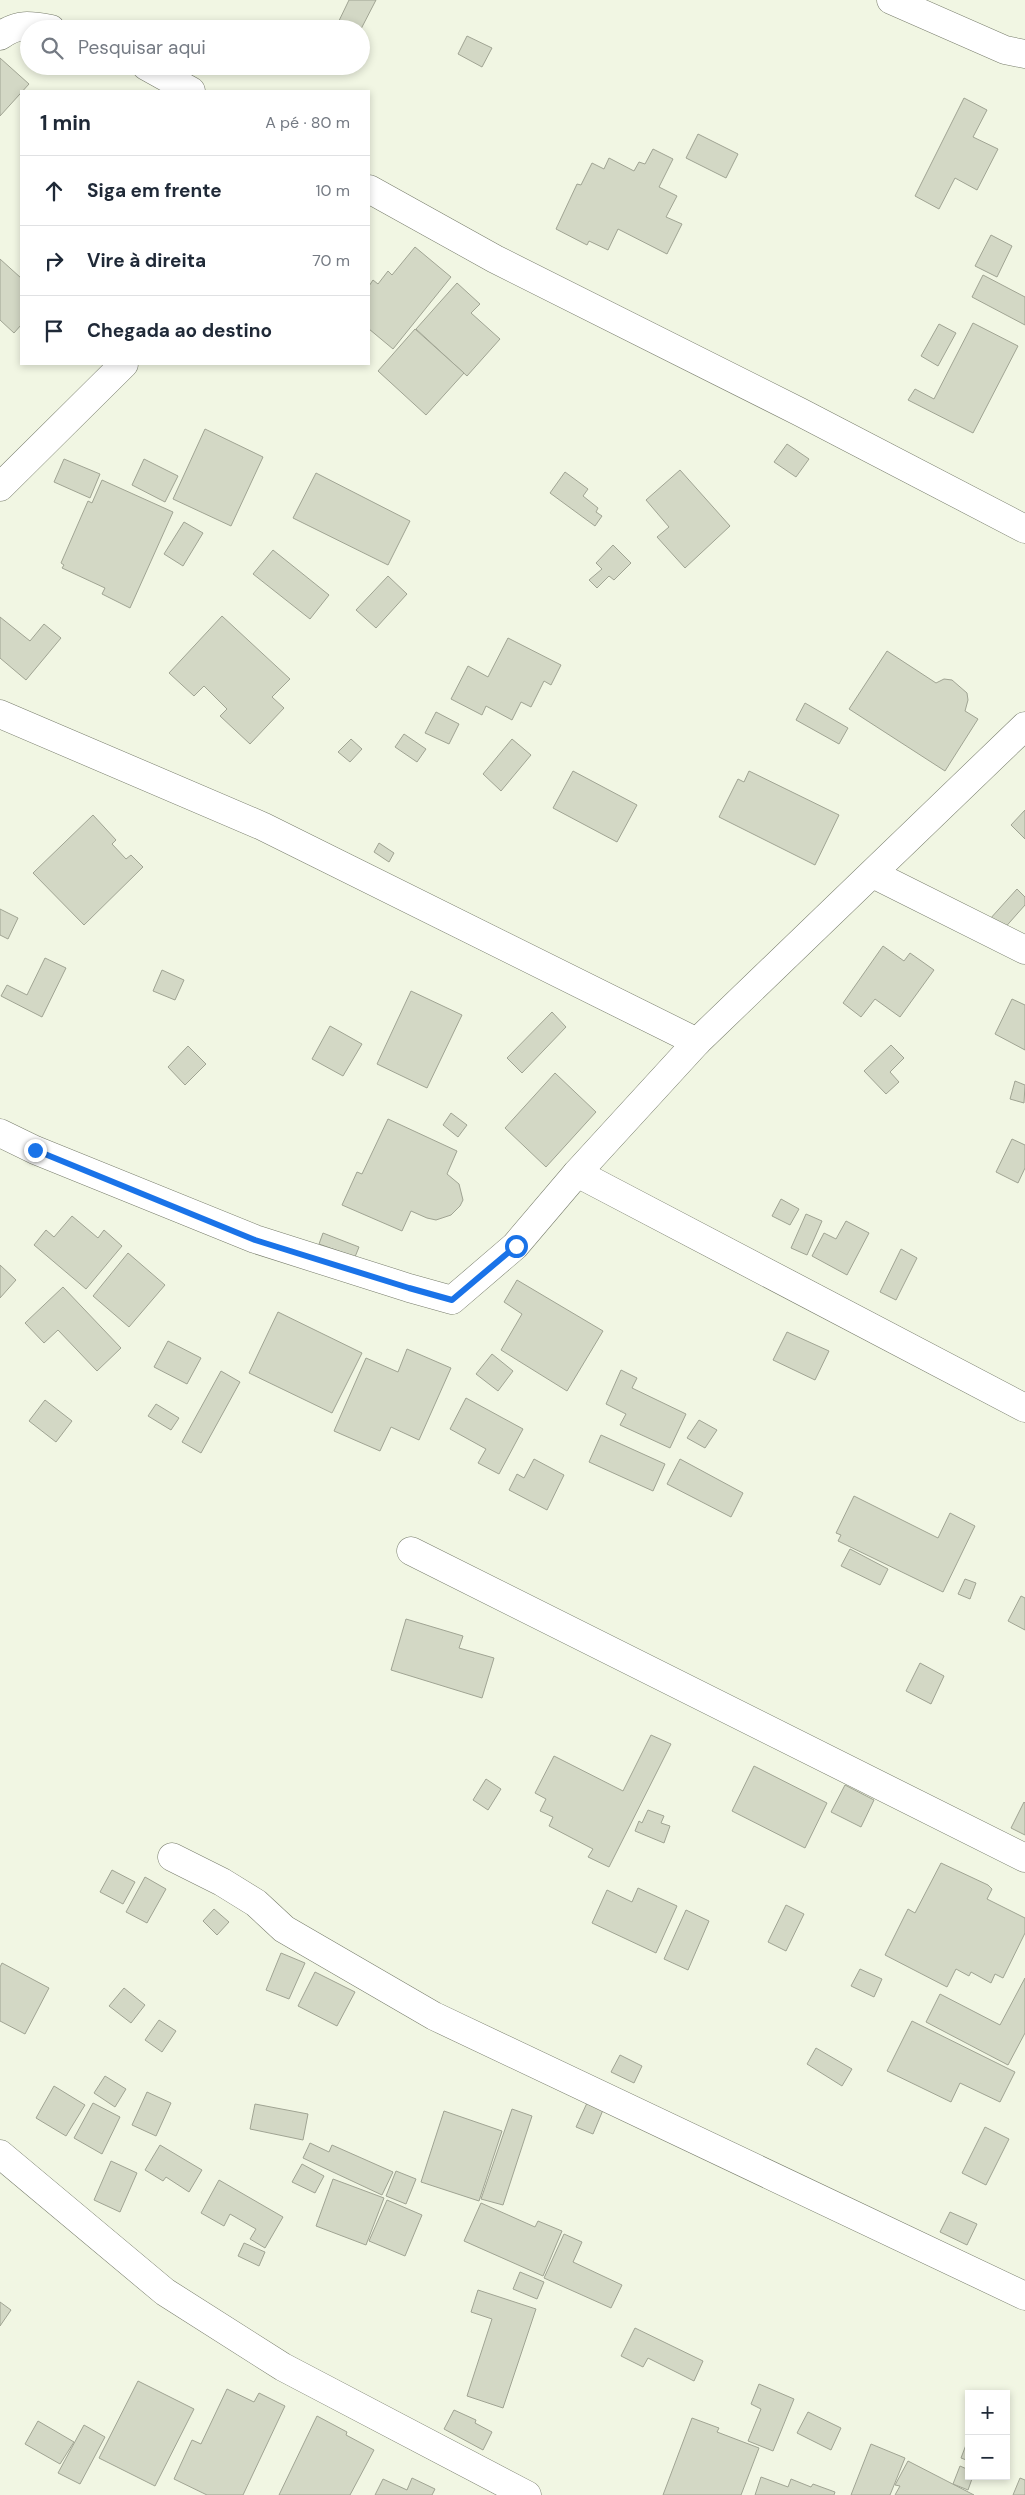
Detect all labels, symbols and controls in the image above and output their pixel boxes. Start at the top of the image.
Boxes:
search box [20,20,370,75]
icon: search [38,34,66,62]
text: Pesquisar aqui [78,35,206,60]
text: 1 min [40,109,91,137]
text: A pé · 80 m [265,112,350,133]
icon: ahead [40,177,68,205]
text: Siga em frente [87,178,222,203]
text: 10 m [316,180,350,201]
icon: right [40,247,68,275]
text: Vire à direita [87,248,206,273]
text: 70 m [312,250,350,271]
icon: arrive [40,317,68,345]
text: Chegada ao destino [87,318,272,343]
route end [24,1139,47,1162]
route start [505,1235,528,1258]
map controls [965,2390,1010,2480]
button: + [965,2390,1010,2435]
button: − [965,2435,1010,2480]

